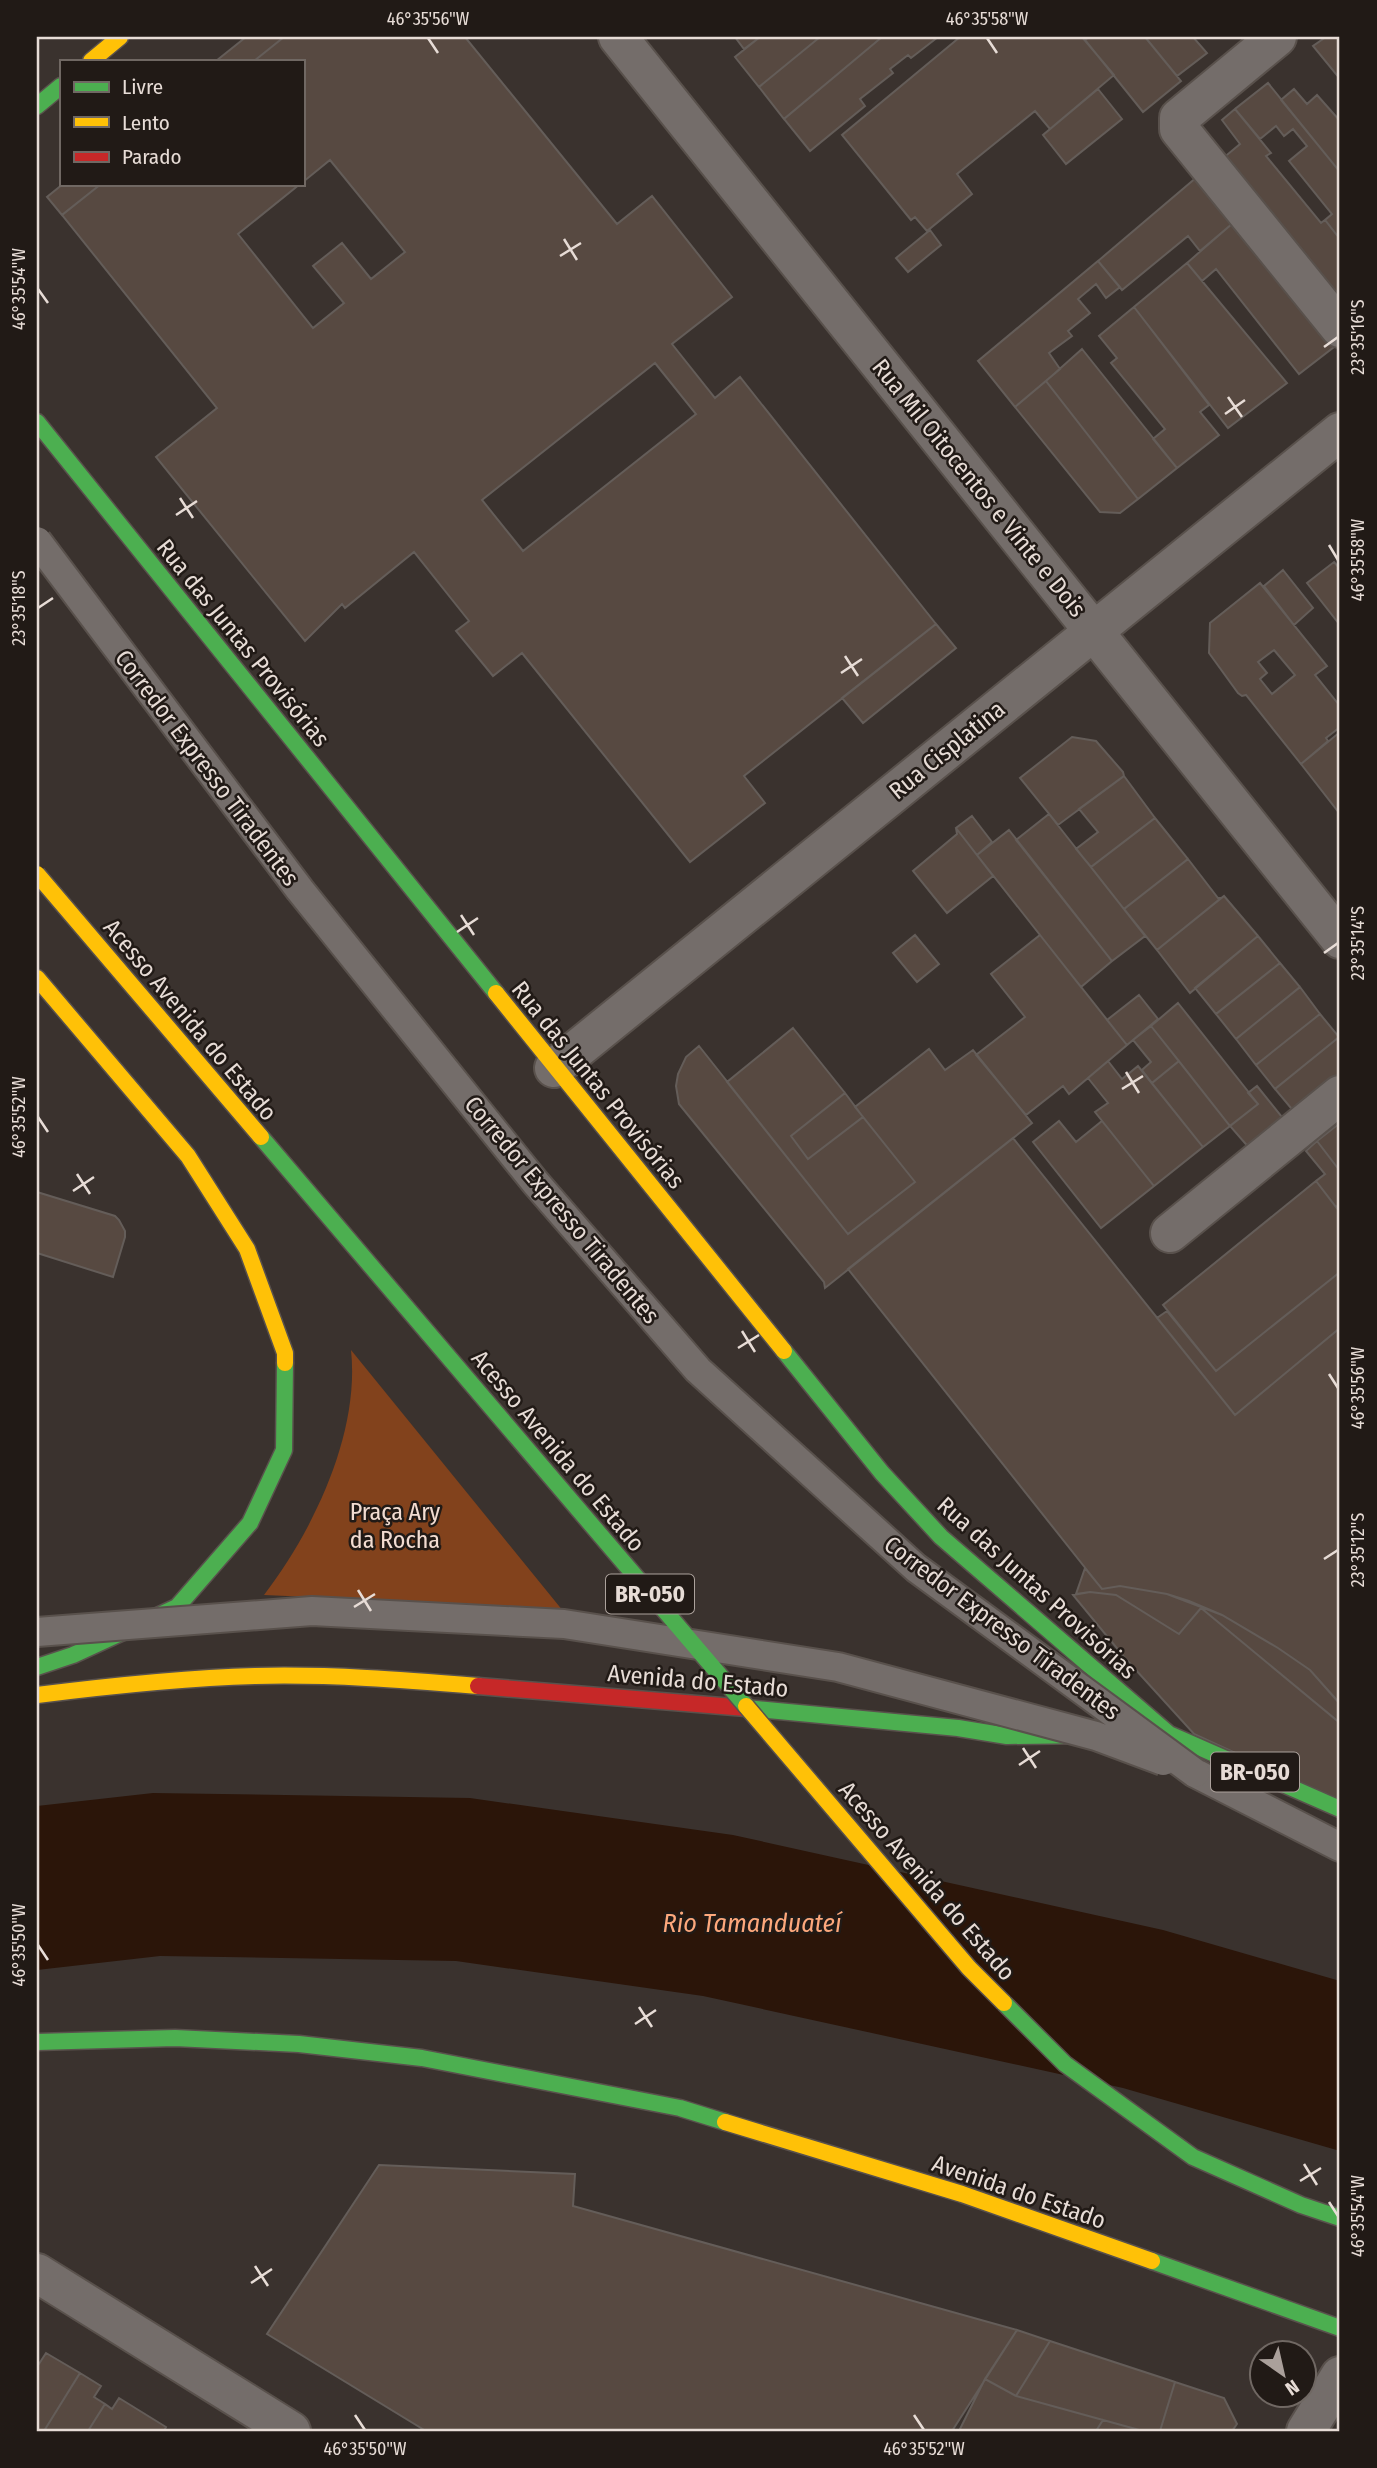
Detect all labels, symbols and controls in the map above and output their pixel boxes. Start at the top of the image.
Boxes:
text: 46°35'56"W [387,8,470,30]
text: 46°35'58"W [946,8,1029,30]
legend [60,60,304,186]
text: Livre [122,74,163,100]
text: Lento [122,110,170,136]
text: Parado [122,144,181,170]
text: 46°35'54"W [8,248,30,330]
text: 23°35'16"S [1347,299,1369,375]
street label: Rua Mil Oitocentos e Vinte e Dois [866,354,1092,622]
text: 46°35'58"W [1347,518,1369,601]
street label: Rua das Juntas Provisórias [151,534,335,752]
text: 23°35'18"S [8,570,30,646]
street label: Corredor Expresso Tiradentes [109,645,305,891]
street label: Rua Cisplatina [884,695,1010,805]
text: 23°35'14"S [1347,906,1369,980]
street label: Acesso Avenida do Estado [98,914,282,1126]
street label: Rua das Juntas Provisórias [506,976,690,1194]
text: 46°35'52"W [8,1076,30,1158]
street label: Corredor Expresso Tiradentes [459,1091,665,1329]
street label: Acesso Avenida do Estado [466,1345,650,1557]
text: 46°35'56"W [1347,1346,1369,1429]
street label: Rua das Juntas Provisórias [932,1491,1142,1685]
park label: Praça Ary da Rocha [350,1498,441,1554]
text: 23°35'12"S [1347,1513,1369,1587]
street label: Corredor Expresso Tiradentes [879,1530,1125,1726]
road number: BR-050 [606,1574,694,1614]
street label: Avenida do Estado [606,1659,790,1703]
road number: BR-050 [1211,1752,1299,1792]
street label: Acesso Avenida do Estado [833,1776,1021,1986]
text: 46°35'50"W [8,1903,30,1987]
water label: Rio Tamanduateí [663,1908,843,1939]
street label: Avenida do Estado [929,2149,1109,2235]
text: 46°35'54"W [1347,2175,1369,2257]
north arrow [1248,2338,1318,2408]
text: N [1281,2375,1303,2400]
text: 46°35'50"W [323,2438,407,2460]
text: 46°35'52"W [883,2438,965,2460]

